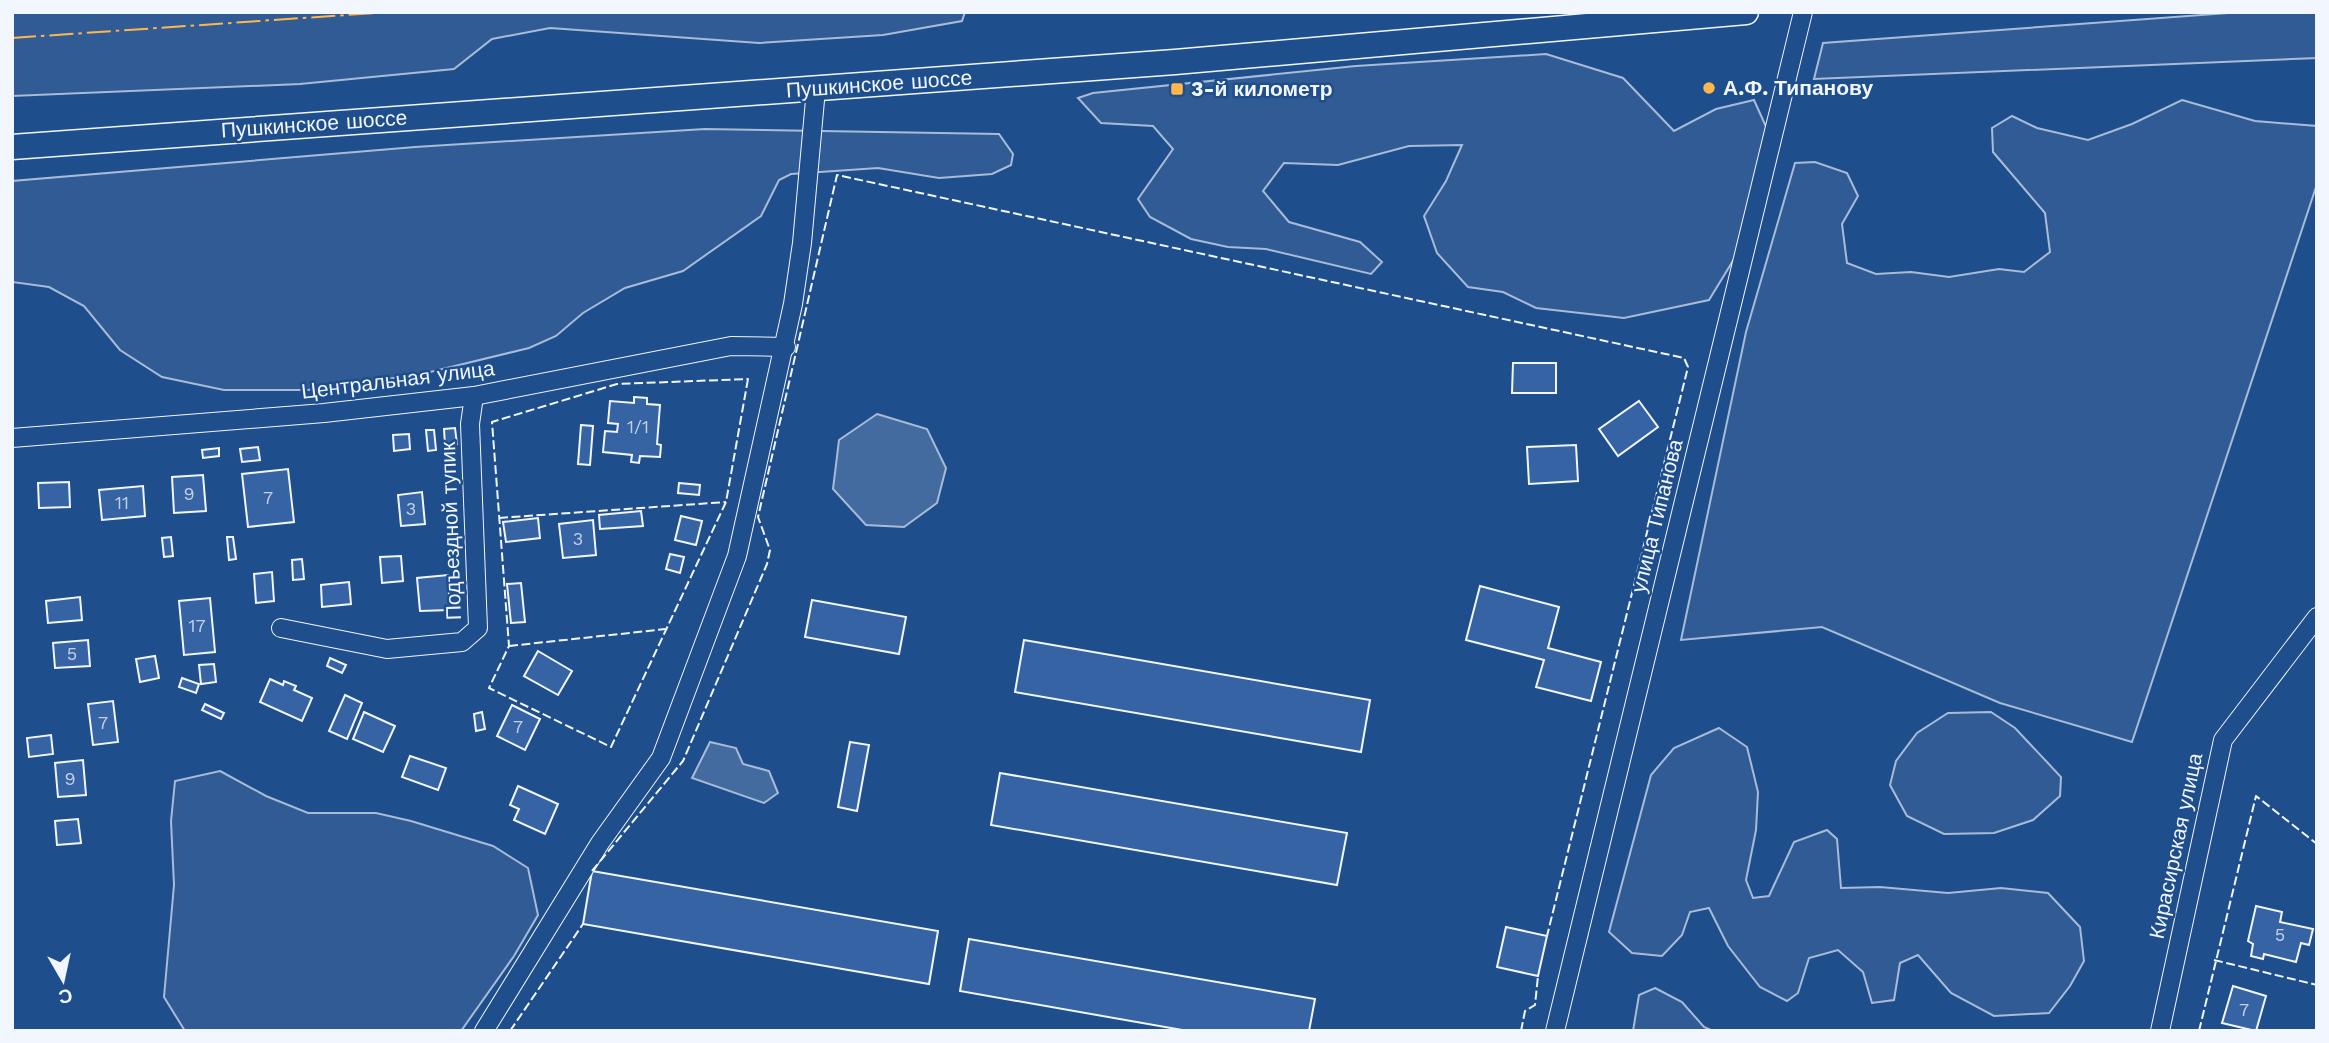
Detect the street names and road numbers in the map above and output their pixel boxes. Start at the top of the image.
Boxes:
street label: Пушкинское шоссе [785,65,973,102]
street label: Пушкинское шоссе [220,105,408,142]
street label: Центральная улица [300,355,496,404]
street label: улица Типанова [1625,436,1688,595]
street label: Подъездной тупик [435,440,466,621]
street label: Кирасирская улица [2144,750,2207,941]

